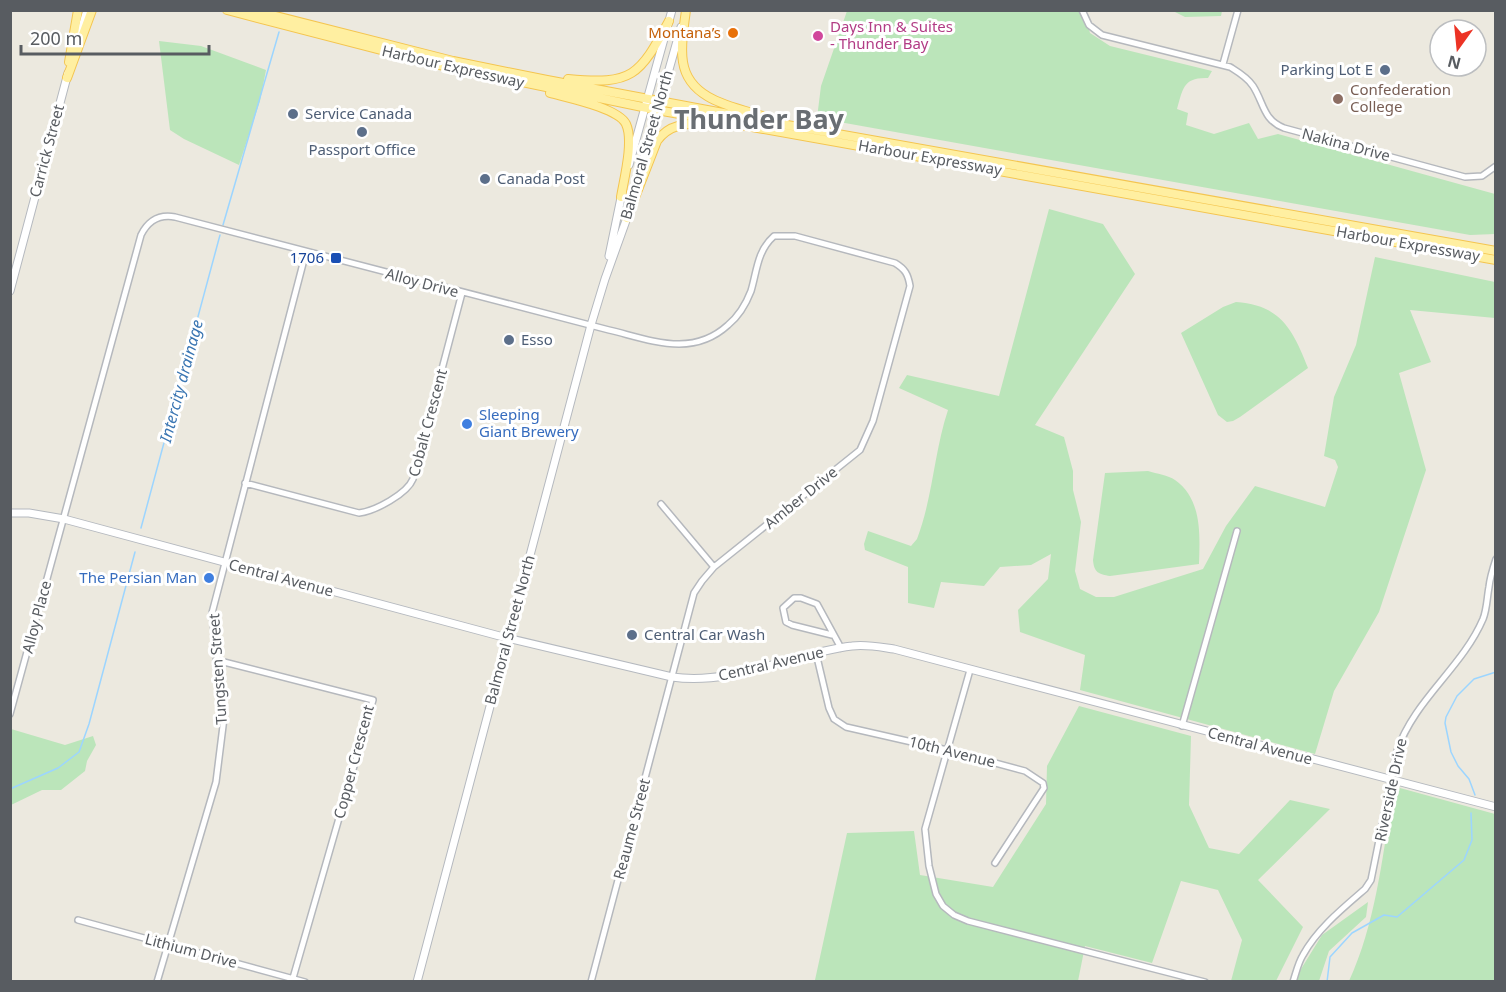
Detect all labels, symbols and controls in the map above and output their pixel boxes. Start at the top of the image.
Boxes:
place label: Days Inn & Suites - Thunder Bay [830,16,953,53]
scale bar [21,18,208,56]
north arrow [1428,18,1488,78]
place label: Montana’s [648,22,721,42]
text: 200 m [30,26,82,50]
marker: Montana’s [726,26,740,40]
marker: Days Inn & Suites - Thunder Bay [811,29,825,43]
street label: Harbour Expressway [380,40,527,92]
text: N [1445,50,1463,75]
place label: Parking Lot E [1280,59,1373,79]
marker: Parking Lot E [1378,63,1392,77]
street label: Balmoral Street North [615,68,677,222]
place label: Confederation College [1350,79,1451,116]
marker: Confederation College [1331,92,1345,106]
district label: Thunder Bay [674,100,845,137]
street label: Carrick Street [24,102,68,199]
place label: Service Canada [305,103,412,123]
marker: Service Canada [286,107,300,121]
street label: Nakina Drive [1300,123,1393,165]
marker: Passport Office [355,125,369,139]
street label: Harbour Expressway [857,135,1004,180]
place label: Passport Office [308,139,416,159]
place label: Canada Post [497,168,585,188]
marker: Canada Post [478,172,492,186]
street label: Harbour Expressway [1335,221,1482,266]
place label: 1706 [290,247,324,267]
marker: 1706 [329,251,343,265]
street label: Alloy Drive [384,263,461,301]
water label: Intercity drainage [154,317,208,446]
place label: Esso [521,329,553,349]
marker: Esso [502,333,516,347]
street label: Cobalt Crescent [403,366,451,479]
place label: Sleeping Giant Brewery [479,404,579,441]
marker: Sleeping Giant Brewery [460,417,474,431]
street label: Amber Drive [760,462,841,533]
street label: Central Avenue [227,553,336,601]
street label: Balmoral Street North [479,553,539,707]
place label: The Persian Man [79,567,197,587]
marker: The Persian Man [202,571,216,585]
street label: Alloy Place [17,578,55,655]
street label: Tungsten Street [203,612,231,725]
place label: Central Car Wash [644,624,765,644]
marker: Central Car Wash [625,628,639,642]
street label: Central Avenue [716,641,825,685]
street label: Copper Crescent [328,702,378,821]
street label: Central Avenue [1206,721,1315,769]
street label: 10th Avenue [907,731,998,771]
street label: Riverside Drive [1369,736,1411,843]
street label: Reaume Street [608,775,654,881]
street label: Lithium Drive [143,928,240,972]

